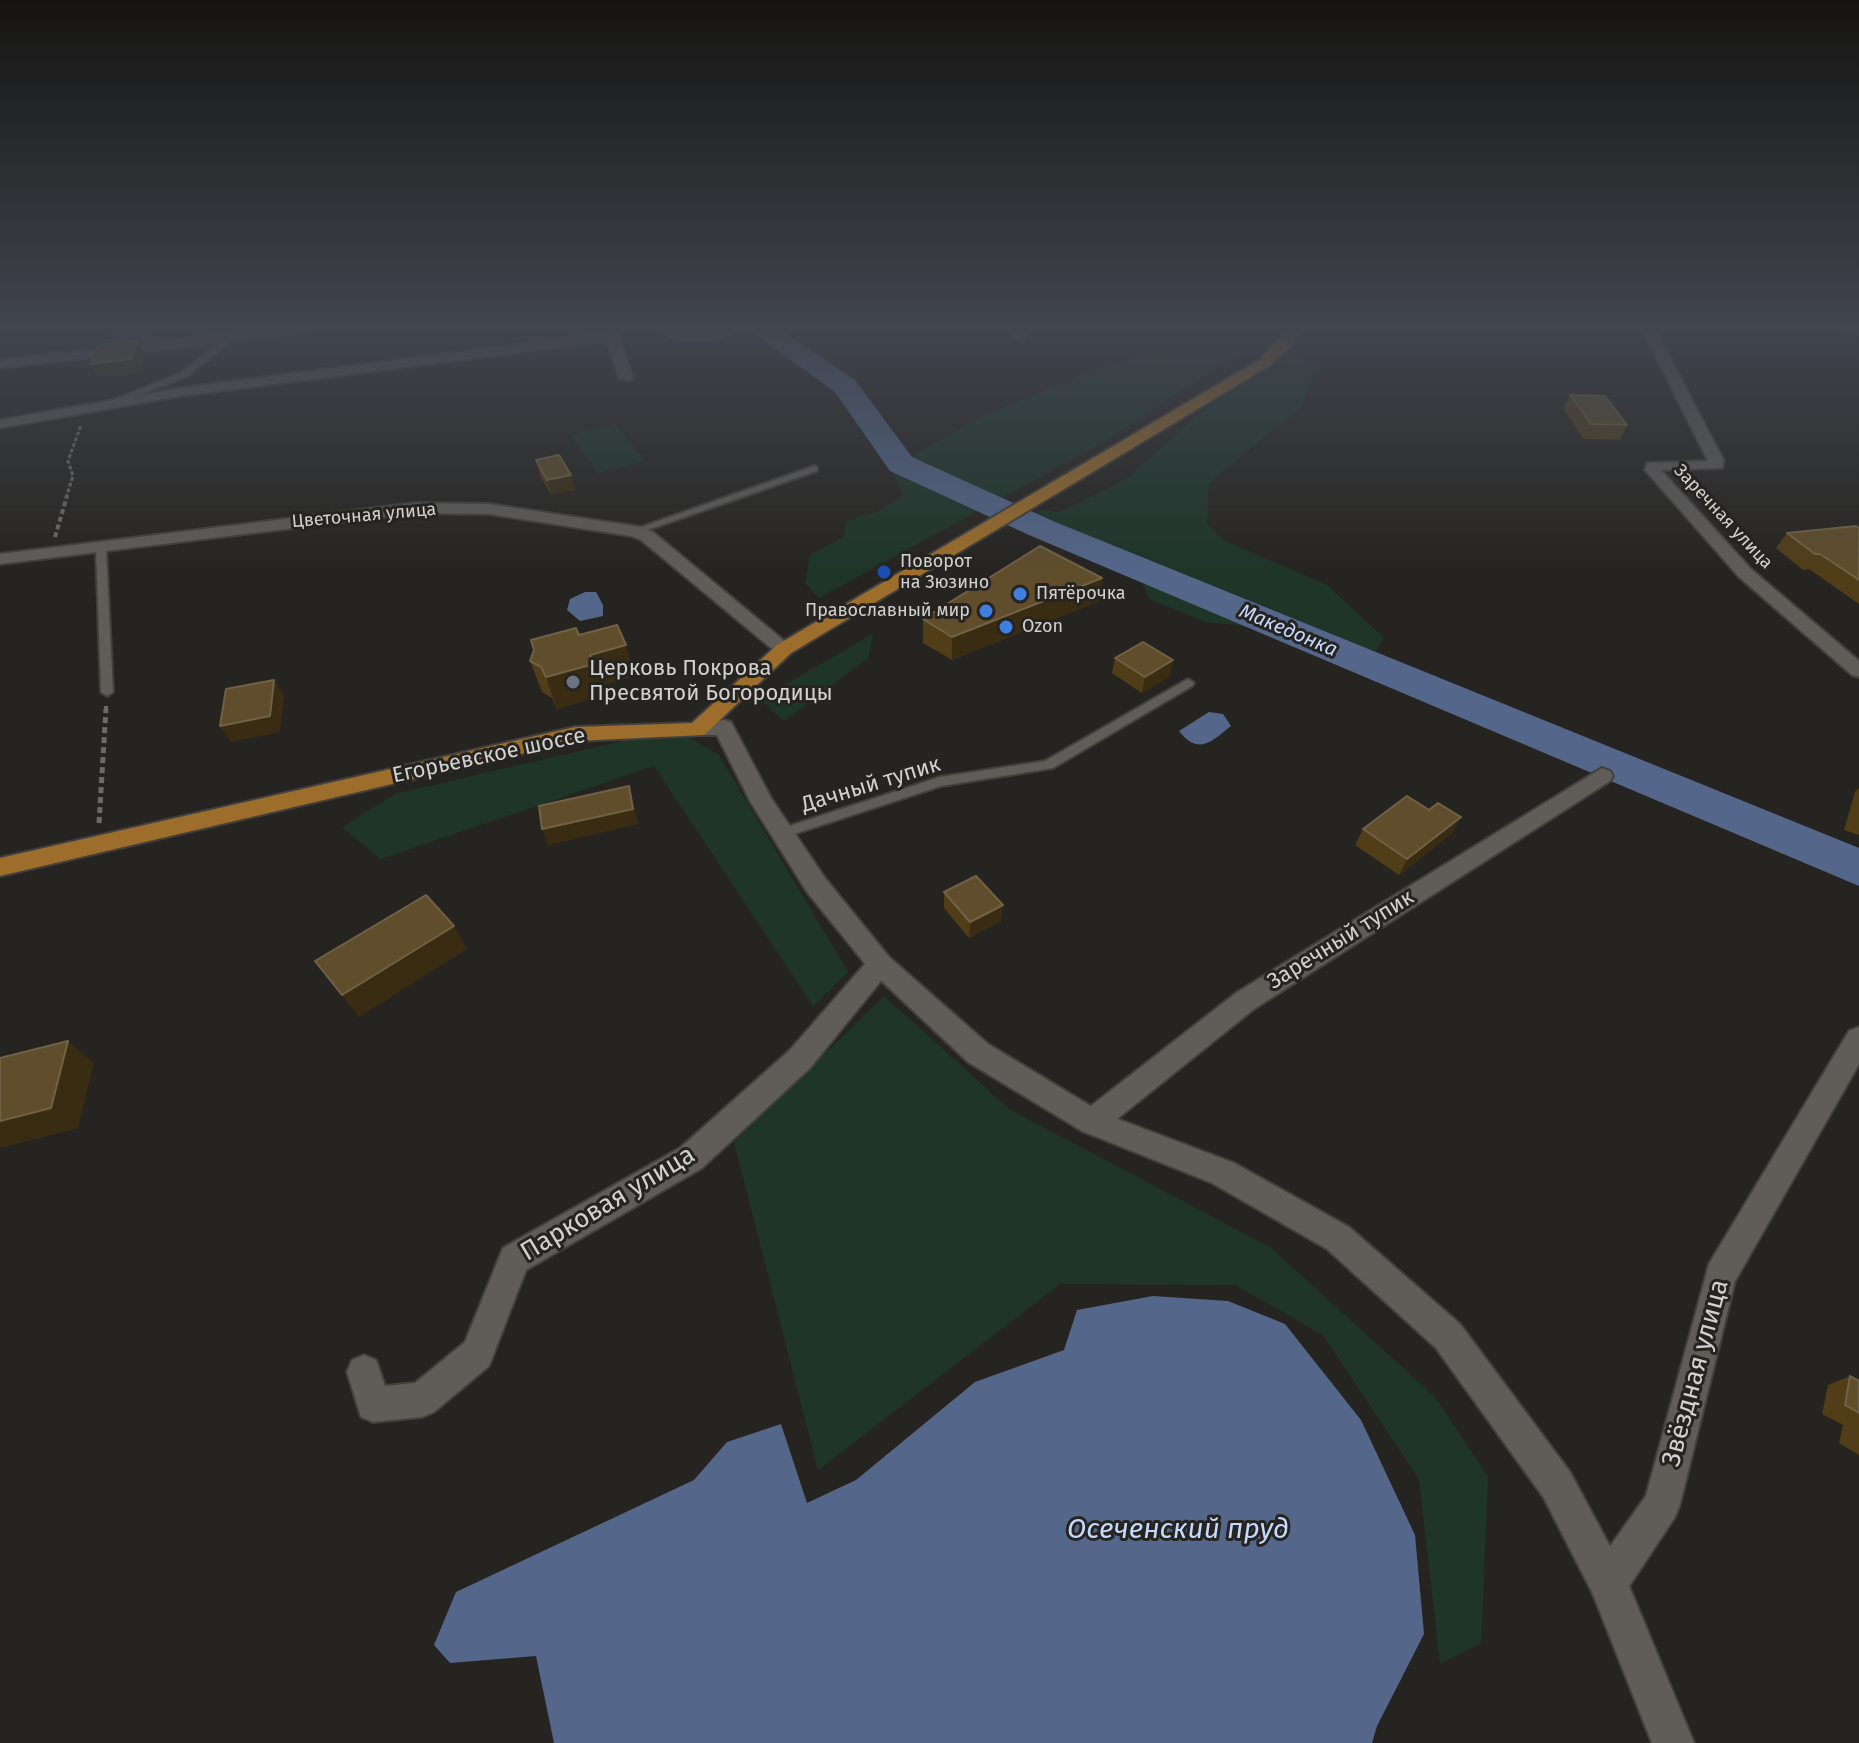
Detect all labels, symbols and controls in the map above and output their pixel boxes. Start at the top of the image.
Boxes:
street label: Заречная улица [1669,460,1777,574]
street label: Цветочная улица [291,499,437,533]
place label: Поворот на Зюзино [900,551,989,594]
marker: Поворот на Зюзино [875,563,893,581]
place label: Пятёрочка [1036,583,1126,605]
marker: Пятёрочка [1011,585,1029,603]
place label: Православный мир [805,600,970,622]
water label: Македонка [1235,600,1341,662]
marker: Православный мир [977,602,995,620]
place label: Ozon [1022,616,1063,638]
marker: Ozon [997,618,1015,636]
place label: Церковь Покрова Пресвятой Богородицы [589,656,833,708]
marker: Церковь Покрова Пресвятой Богородицы [564,673,582,691]
street label: Егорьевское шоссе [390,723,588,789]
street label: Дачный тупик [798,751,944,819]
street label: Заречный тупик [1263,885,1419,995]
street label: Парковая улица [515,1140,701,1268]
street label: Звёздная улица [1656,1276,1736,1470]
water label: Осеченский пруд [1067,1513,1289,1547]

